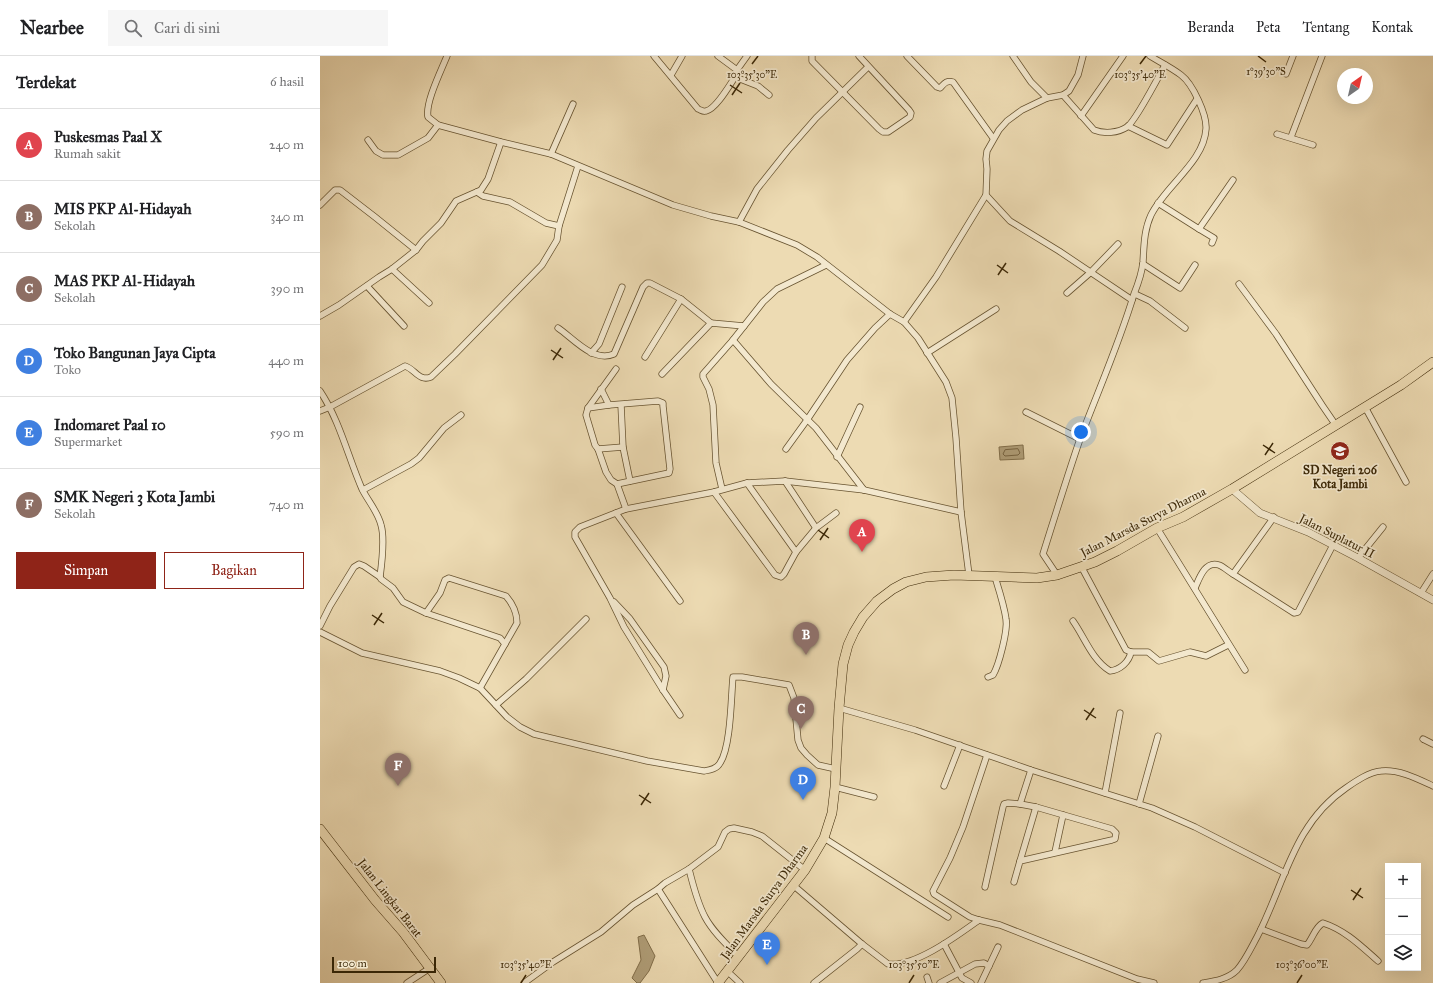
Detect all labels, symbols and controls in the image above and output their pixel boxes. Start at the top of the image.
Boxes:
search box [108,10,388,46]
text: Nearbee [20,16,84,39]
icon: search [122,17,144,39]
text: Cari di sini [154,19,220,37]
text: Beranda [1187,19,1234,36]
text: Peta [1256,19,1280,36]
text: Tentang [1302,19,1349,36]
text: Kontak [1371,19,1413,36]
text: 1°39'30"S [1246,66,1286,78]
north arrow [1337,68,1373,104]
text: 103°35'30"E [727,69,777,81]
text: 103°35'40"E [1114,69,1166,81]
text: Terdekat [16,72,76,93]
text: 6 hasil [270,74,304,90]
text: Puskesmas Paal X [54,128,162,146]
text: A [25,137,33,153]
text: 240 m [269,137,304,153]
text: Rumah sakit [54,146,121,162]
text: MIS PKP Al-Hidayah [54,200,191,218]
text: B [25,209,33,225]
text: 340 m [270,209,304,225]
text: Sekolah [54,218,96,234]
text: MAS PKP Al-Hidayah [54,272,195,290]
text: C [25,281,33,297]
text: 390 m [271,281,304,297]
text: Sekolah [54,290,96,306]
text: Toko Bangunan Jaya Cipta [54,344,216,362]
text: D [24,353,34,369]
text: 440 m [268,353,304,369]
text: Toko [54,362,81,378]
text: Indomaret Paal 10 [54,416,166,434]
your location [1071,422,1091,442]
text: E [24,425,34,441]
text: 590 m [270,425,304,441]
text: Supermarket [54,434,122,450]
school or university icon: SD Negeri 206 Kota Jambi [1329,440,1351,462]
place label: SD Negeri 206 Kota Jambi [1303,463,1378,492]
street label: Jalan Marsda Surya Dharma [1076,484,1209,562]
text: SMK Negeri 3 Kota Jambi [54,488,215,506]
text: F [25,497,33,513]
text: 740 m [269,497,304,513]
text: Sekolah [54,506,96,522]
street label: Jalan Suplatur II [1295,510,1377,562]
pin: A [849,519,875,552]
button: Simpan [16,552,156,589]
button: Bagikan [164,552,304,589]
pin: B [793,622,819,655]
pin: C [788,696,814,729]
pin: F [385,753,411,786]
pin: D [790,767,816,800]
street label: Jalan Marsda Surya Dharma [716,841,812,964]
street label: Jalan Lingkar Barat [353,854,425,941]
map controls [1385,863,1421,971]
button: + [1385,863,1421,899]
button: − [1385,899,1421,935]
pin: E [754,932,780,965]
button: layers [1385,935,1421,971]
scale bar [332,955,436,974]
text: 100 m [338,957,367,970]
text: 103°35'40"E [500,959,552,971]
text: 103°35'50"E [889,959,939,971]
text: 103°36'00"E [1276,959,1328,971]

